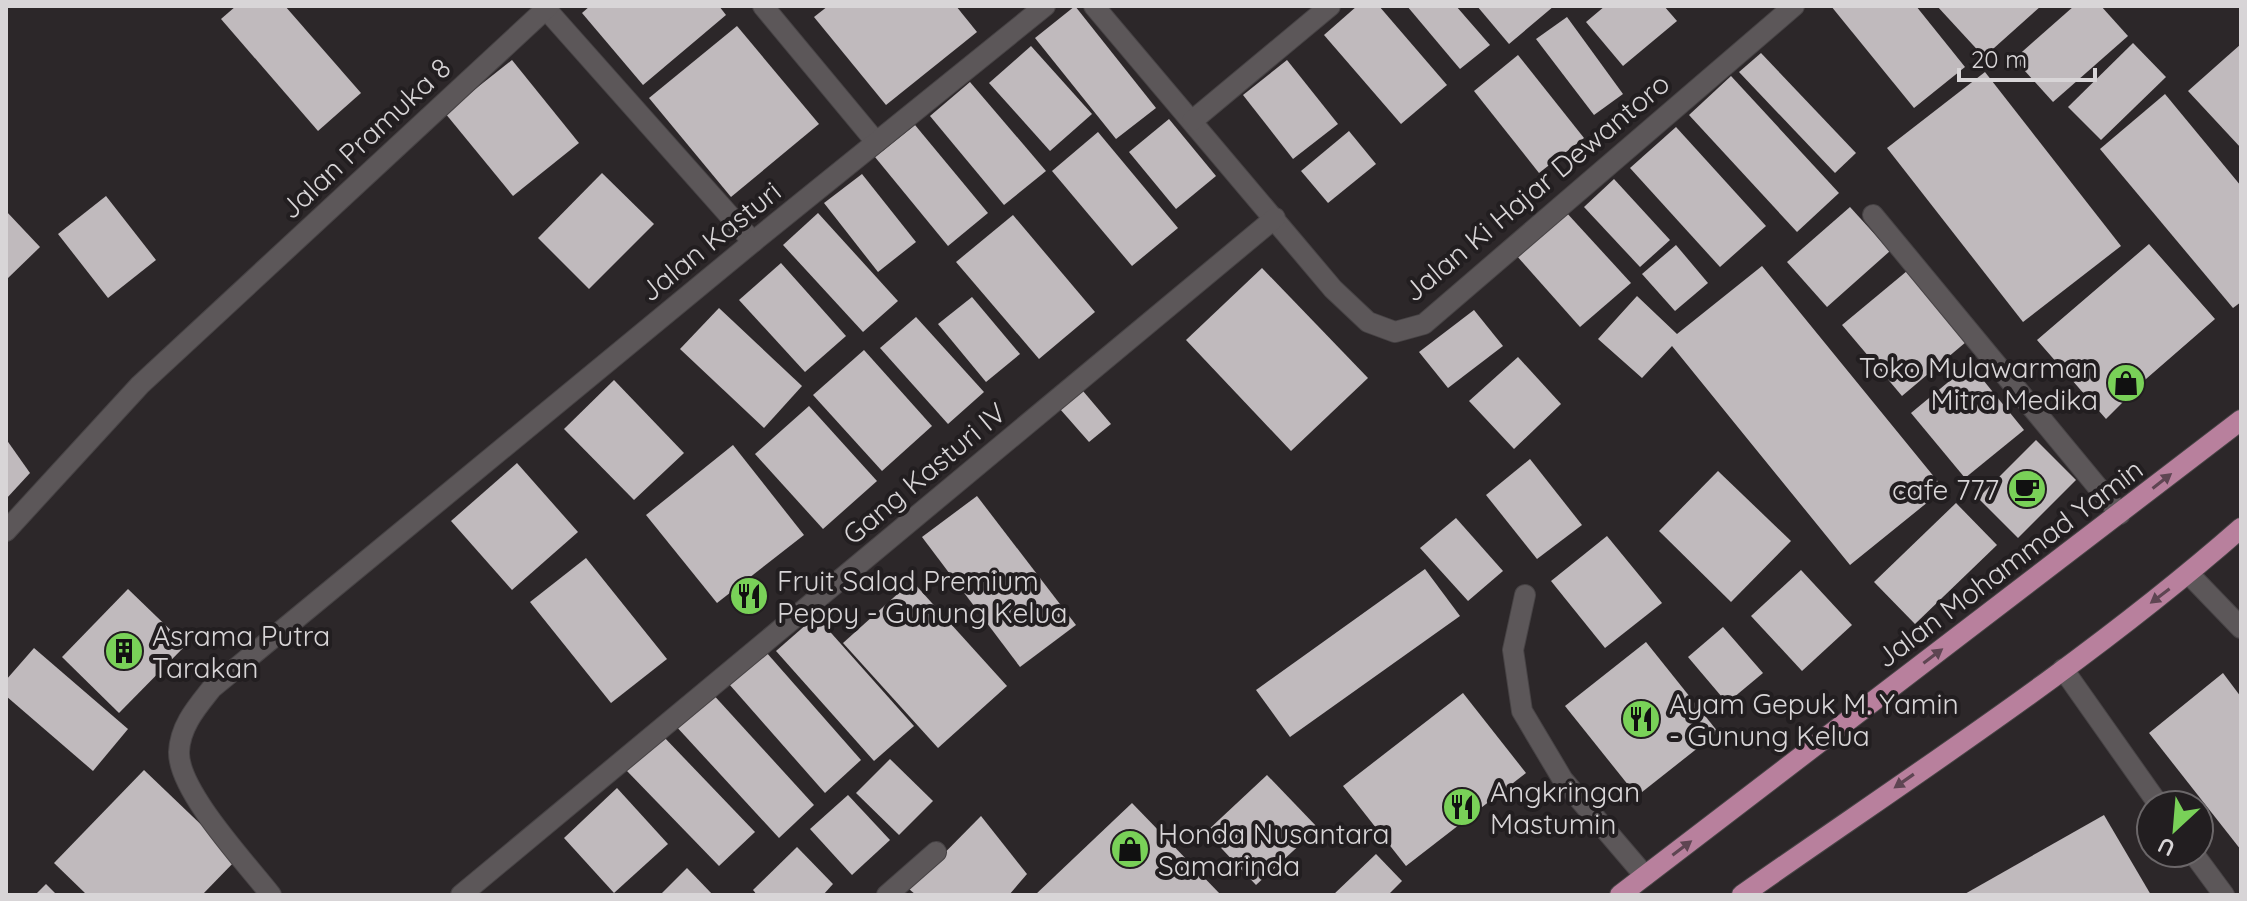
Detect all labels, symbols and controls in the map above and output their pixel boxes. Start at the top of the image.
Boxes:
scale bar [1959,32,2095,82]
text: 20 m [1971,44,2027,74]
street label: Jalan Pramuka 8 [272,50,458,226]
street label: Jalan Ki Hajar Dewantoro [1396,65,1676,309]
street label: Jalan Kasturi [632,173,788,309]
place label: Toko Mulawarman Mitra Medika [1859,350,2098,417]
shop icon: Toko Mulawarman Mitra Medika [2105,362,2147,404]
street label: Gang Kasturi IV [835,394,1013,552]
street label: Jalan Mohammad Yamin [1869,451,2149,675]
cafe icon: cafe 777 [2006,468,2048,510]
place label: cafe 777 [1892,472,1999,507]
one-way arrow [2152,474,2172,490]
place label: Fruit Salad Premium Peppy - Gunung Kelua [777,563,1067,630]
restaurant icon: Fruit Salad Premium Peppy - Gunung Kelua [728,575,770,617]
one-way arrow [2149,588,2170,604]
place label: Asrama Putra Tarakan [152,618,330,685]
building icon: Asrama Putra Tarakan [103,630,145,672]
one-way arrow [1923,649,1943,665]
place label: Ayam Gepuk M. Yamin - Gunung Kelua [1669,686,1959,753]
restaurant icon: Ayam Gepuk M. Yamin - Gunung Kelua [1620,698,1662,740]
one-way arrow [1893,773,1914,788]
place label: Angkringan Mastumin [1490,774,1640,841]
restaurant icon: Angkringan Mastumin [1441,786,1483,828]
north arrow [2135,789,2215,869]
place label: Honda Nusantara Samarinda [1158,816,1390,883]
shop icon: Honda Nusantara Samarinda [1109,828,1151,870]
text: U [2153,831,2179,863]
one-way arrow [1671,840,1692,856]

